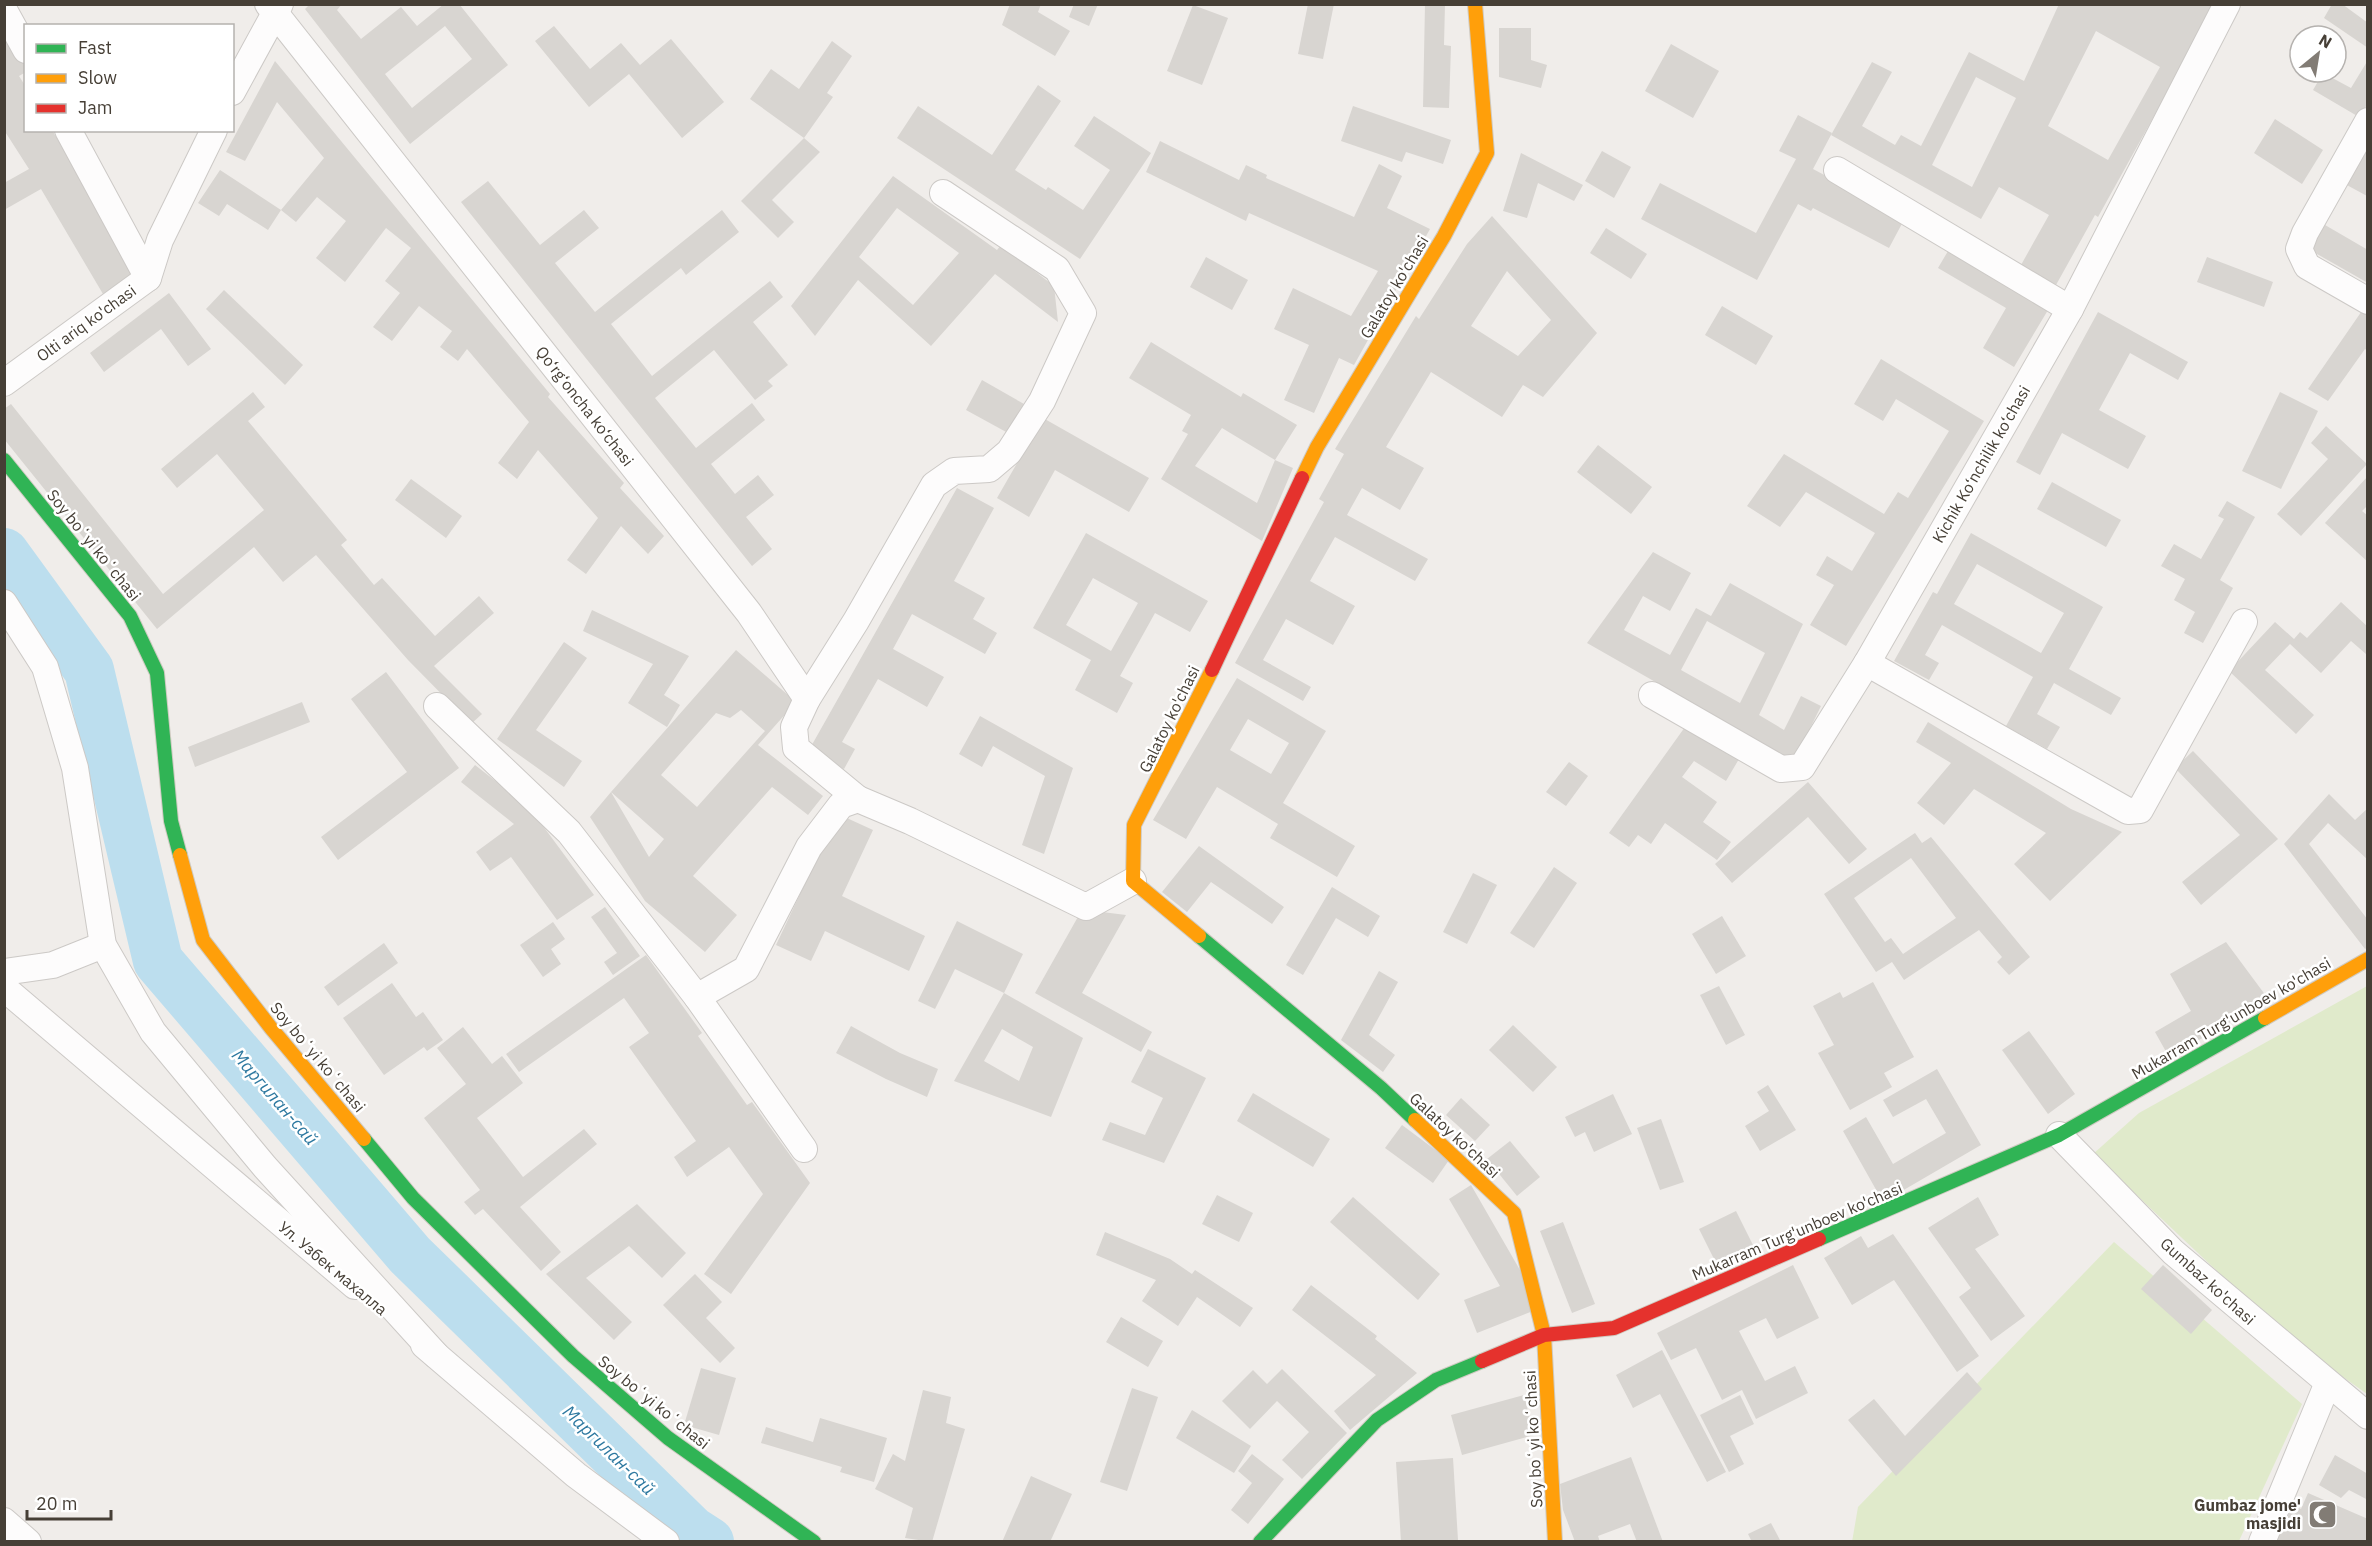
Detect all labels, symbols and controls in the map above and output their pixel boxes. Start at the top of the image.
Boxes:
legend [24,24,234,132]
north arrow [2288,24,2348,84]
text: N [2315,29,2336,53]
text: Fast [78,36,112,59]
text: Slow [78,66,117,89]
text: Jam [78,96,113,119]
street label: Galatoy ko'chasi [1355,232,1433,342]
street label: Olti ariq ko'chasi [32,280,140,366]
street label: Qo‘rg‘oncha ko‘chasi [532,342,638,470]
street label: Kichik Ko‘nchilik ko‘chasi [1928,382,2034,546]
street label: Soy boʻyi koʻchasi [43,485,145,605]
street label: Galatoy ko'chasi [1134,662,1204,776]
street label: Mukarram Turg'unboev ko'chasi [2128,953,2334,1083]
street label: Soy boʻyi koʻchasi [266,998,370,1116]
water label: Маргилан-сай [227,1044,323,1150]
street label: Galatoy ko'chasi [1406,1088,1504,1182]
street label: Mukarram Turg'unboev ko'chasi [1689,1177,1905,1285]
street label: Ул. Узбек махалла [275,1217,392,1320]
street label: Gumbaz ko'chasi [2156,1233,2260,1329]
street label: Soy boʻyi koʻchasi [594,1351,714,1453]
street label: Soy boʻyi koʻchasi [1519,1370,1547,1508]
water label: Маргилан-сай [558,1400,660,1500]
scale bar [27,1483,111,1521]
text: 20 m [36,1492,78,1515]
place label: Gumbaz jome' masjidi [2194,1495,2301,1533]
mosque icon: Gumbaz jome' masjidi [2306,1498,2338,1530]

